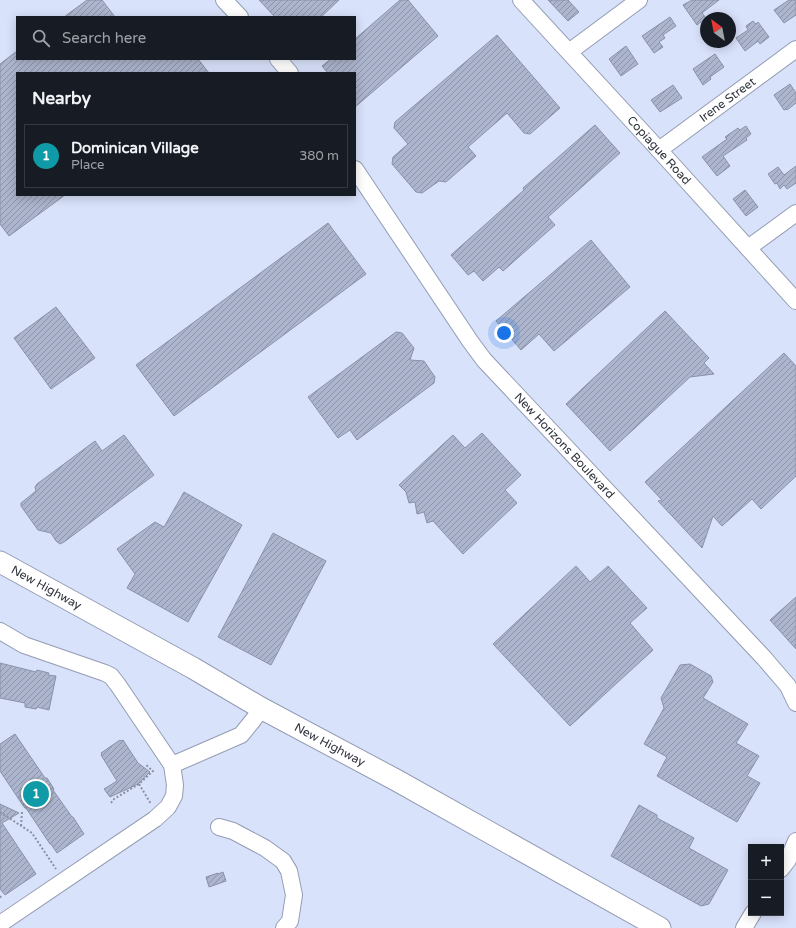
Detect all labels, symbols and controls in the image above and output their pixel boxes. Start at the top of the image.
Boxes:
north arrow [700,12,736,48]
search box [16,16,356,60]
icon: search [30,27,52,49]
text: Search here [62,29,146,47]
street label: Irene Street [697,74,759,125]
text: Nearby [32,88,91,109]
street label: Copiague Road [624,113,694,187]
text: Dominican Village [71,139,199,157]
text: 1 [42,148,50,164]
text: 380 m [299,148,339,164]
text: Place [71,157,104,173]
your location [494,323,514,343]
street label: New Horizons Boulevard [511,390,617,501]
street label: New Highway [9,563,85,613]
street label: New Highway [292,720,368,769]
pin: 1 [23,779,49,809]
map controls [748,844,784,916]
button: + [748,844,784,880]
button: − [748,880,784,916]

